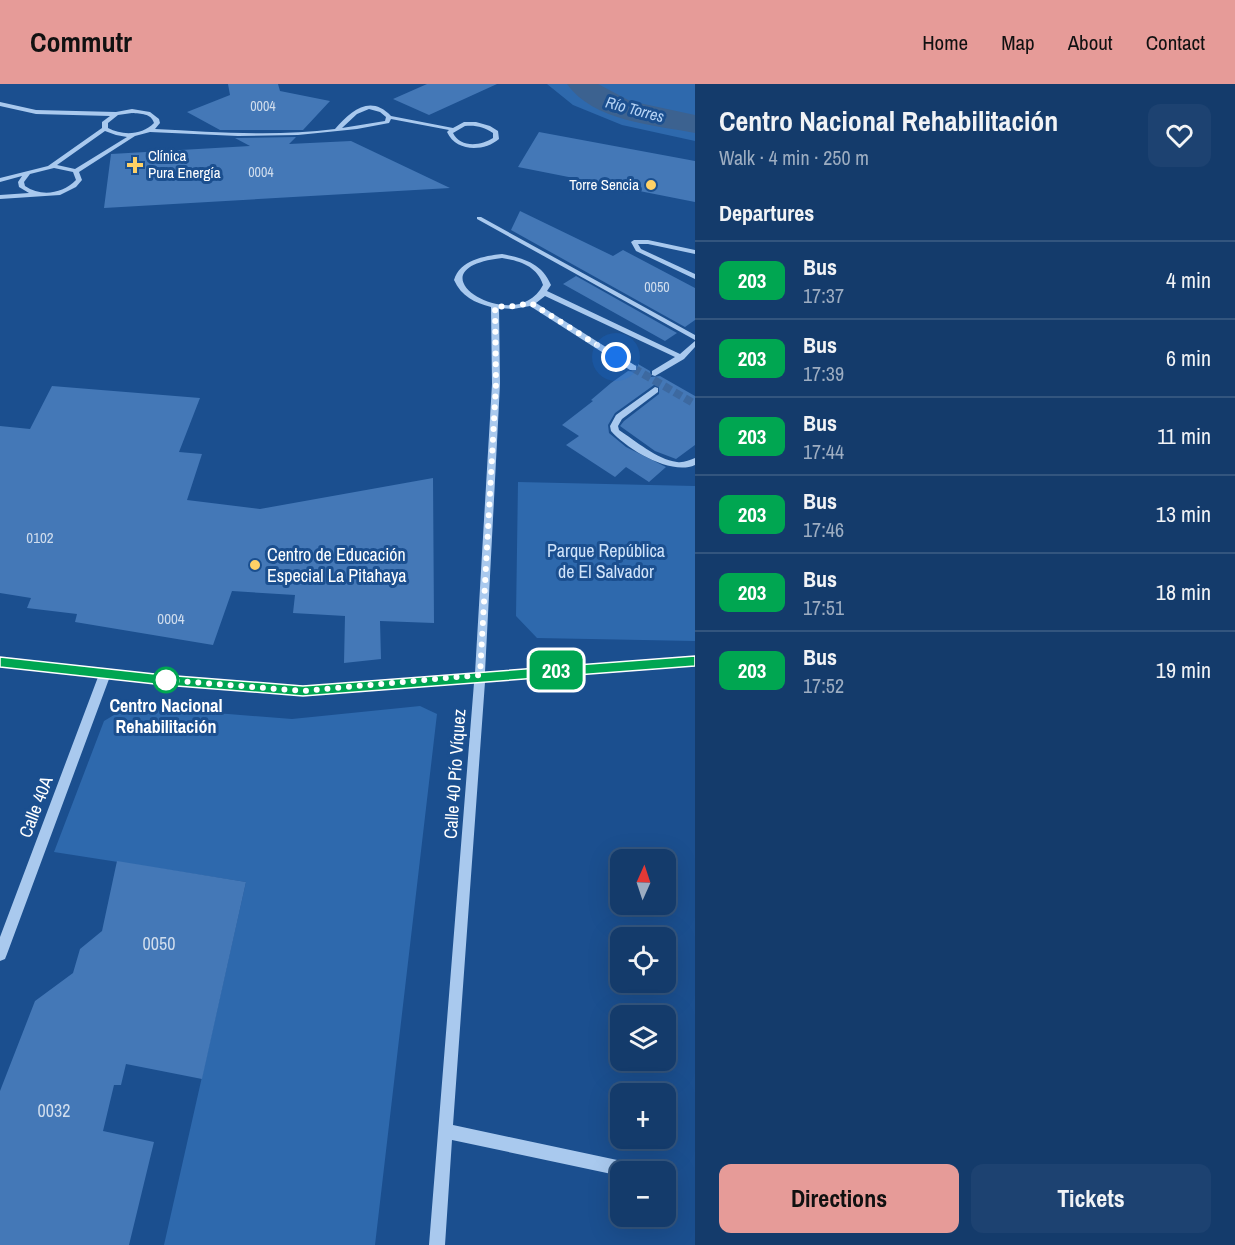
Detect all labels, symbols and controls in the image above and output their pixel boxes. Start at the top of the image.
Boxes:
text: Commutr [30,23,132,61]
text: Home [922,28,968,57]
text: Map [1001,28,1035,57]
text: About [1068,28,1113,57]
text: Contact [1146,28,1205,57]
water label: Río Torres [603,91,667,127]
house number: 0004 [250,97,276,115]
text: Centro Nacional Rehabilitación [719,102,1058,140]
button: heart [1148,104,1211,167]
text: Walk · 4 min · 250 m [719,144,869,171]
place label: Clínica Pura Energía [148,145,221,183]
marker: Clínica Pura Energía [126,156,144,174]
house number: 0004 [248,163,274,181]
place label: Torre Sencia [569,174,639,195]
marker: Torre Sencia [644,178,658,192]
text: Departures [719,198,814,228]
text: Bus [803,252,837,282]
text: 4 min [1166,265,1211,295]
text: 203 [738,266,766,295]
house number: 0050 [644,278,670,296]
text: 17:37 [803,282,844,309]
text: Bus [803,330,837,360]
your location [601,342,631,372]
text: 6 min [1166,343,1211,373]
text: 203 [738,344,766,373]
text: 17:39 [803,360,844,387]
text: Bus [803,408,837,438]
text: 11 min [1157,421,1211,451]
text: 203 [738,422,766,451]
text: 17:44 [803,438,844,465]
text: Bus [803,486,837,516]
text: 13 min [1156,499,1211,529]
text: 203 [738,500,766,529]
text: 17:46 [803,516,844,543]
house number: 0102 [26,527,54,548]
park label: Parque República de El Salvador [547,538,665,584]
place label: Centro de Educación Especial La Pitahaya [267,542,407,588]
marker: Centro de Educación Especial La Pitahaya [248,558,262,572]
text: Bus [803,564,837,594]
text: 18 min [1156,577,1211,607]
text: 203 [738,578,766,607]
text: 17:51 [803,594,844,621]
house number: 0004 [157,608,185,629]
text: Bus [803,642,837,672]
line badge: 203 [522,650,590,690]
text: 19 min [1156,655,1211,685]
text: 203 [542,656,570,685]
text: 203 [738,656,766,685]
marker: Centro Nacional Rehabilitación [153,667,179,693]
text: 17:52 [803,672,844,699]
place label: Centro Nacional Rehabilitación [109,693,223,739]
street label: Calle 40 Pío Víquez [437,708,472,840]
street label: Calle 40A [12,772,59,841]
north arrow [610,849,676,915]
map controls [610,849,676,1227]
button: locate [610,927,676,993]
house number: 0050 [143,931,175,956]
button: layers [610,1005,676,1071]
button: + [610,1083,676,1149]
house number: 0032 [38,1098,70,1123]
button: − [610,1161,676,1227]
button: Directions [719,1164,959,1233]
button: Tickets [971,1164,1211,1233]

